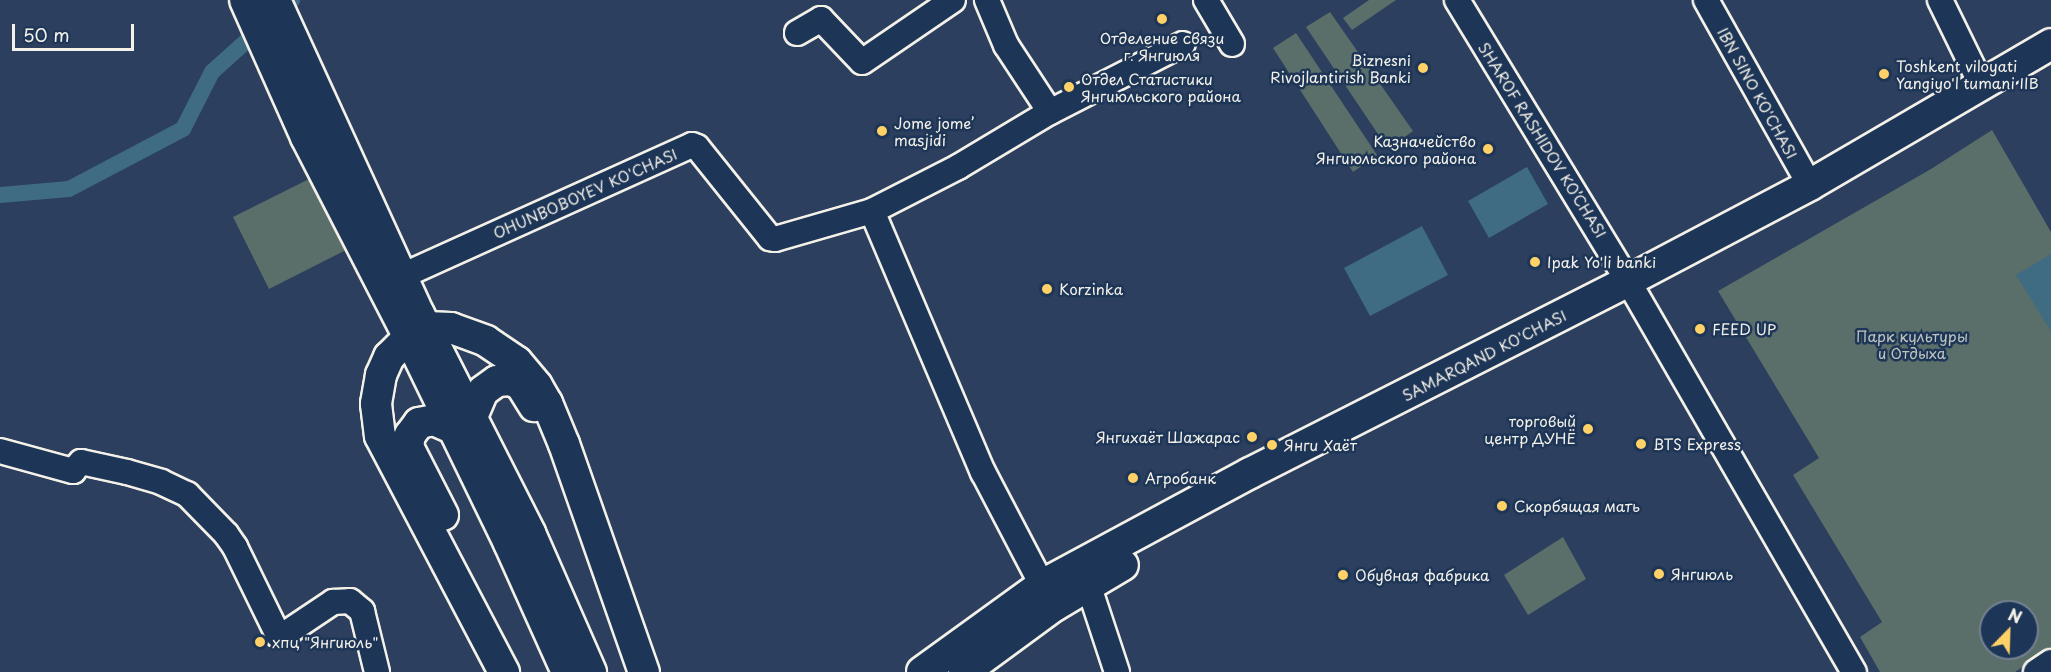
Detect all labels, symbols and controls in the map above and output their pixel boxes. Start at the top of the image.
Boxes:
scale bar [15,12,136,50]
marker: Отделение связи г. Янгиюля [1155,12,1169,26]
text: 50 m [23,21,70,48]
street label: IBN SINO KO'CHASI [1714,24,1802,162]
place label: Отделение связи г. Янгиюля [1100,28,1224,63]
street label: SHAROF RASHIDOV KO’CHASI [1475,38,1611,242]
place label: Biznesni Rivojlantirish Banki [1270,50,1411,85]
place label: Toshkent viloyati Yangiyo'l tumani IIB [1896,56,2039,91]
marker: Biznesni Rivojlantirish Banki [1416,61,1430,75]
marker: Toshkent viloyati Yangiyo'l tumani IIB [1877,67,1891,81]
place label: Отдел Статистики Янгиюльского района [1081,69,1241,104]
marker: Отдел Статистики Янгиюльского района [1062,80,1076,94]
place label: Jome jome’ masjidi [894,113,975,148]
marker: Jome jome’ masjidi [875,124,889,138]
place label: Казначейство Янгиюльского района [1316,131,1476,166]
marker: Казначейство Янгиюльского района [1481,142,1495,156]
street label: OHUNBOBOYEV KO'CHASI [490,144,680,242]
place label: Ipak Yo'li banki [1547,253,1657,271]
marker: Ipak Yo'li banki [1528,255,1542,269]
place label: Korzinka [1059,280,1123,298]
marker: Korzinka [1040,282,1054,296]
street label: SAMARQAND KO'CHASI [1398,305,1570,405]
place label: FEED UP [1712,320,1777,338]
marker: FEED UP [1693,322,1707,336]
park label: Парк культуры и Отдыха [1856,326,1968,361]
place label: торговый центр ДУНЁ [1484,411,1576,446]
marker: торговый центр ДУНЁ [1581,422,1595,436]
place label: Янгихаёт Шажарас [1095,428,1240,446]
marker: Янгихаёт Шажарас [1245,430,1259,444]
place label: BTS Express [1653,435,1742,453]
place label: Янги Хаёт [1284,436,1357,454]
marker: BTS Express [1634,437,1648,451]
marker: Янги Хаёт [1265,438,1279,452]
place label: Агробанк [1145,469,1216,487]
marker: Агробанк [1126,471,1140,485]
place label: Скорбящая мать [1514,497,1641,515]
marker: Скорбящая мать [1495,499,1509,513]
place label: Янгиюль [1671,565,1733,583]
place label: Обувная фабрика [1355,566,1490,584]
marker: Янгиюль [1652,567,1666,581]
marker: Обувная фабрика [1336,568,1350,582]
north arrow [1979,600,2039,660]
text: N [2005,602,2026,629]
place label: хпц "Янгиюль" [272,633,378,651]
marker: хпц "Янгиюль" [253,635,267,649]

